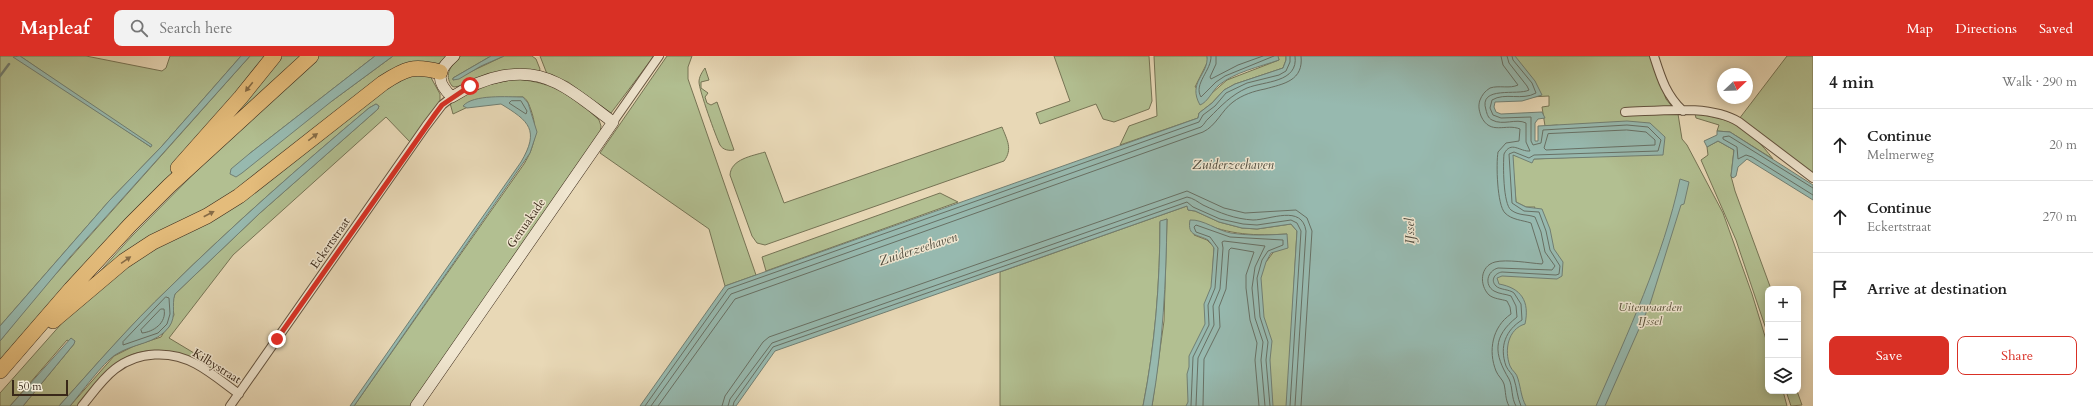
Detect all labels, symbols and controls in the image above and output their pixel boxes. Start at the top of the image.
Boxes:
search box [114,10,394,46]
text: Mapleaf [20,15,90,41]
icon: search [128,17,150,39]
text: Search here [160,18,232,38]
text: Map [1907,19,1933,38]
text: Directions [1955,19,2017,38]
text: Saved [2039,19,2073,38]
north arrow [1717,68,1753,104]
text: 4 min [1829,71,1874,94]
text: Walk · 290 m [2002,73,2077,91]
route start [461,77,479,95]
one-way arrow [245,81,254,92]
text: Continue [1867,126,1932,146]
one-way arrow [308,133,319,142]
icon: ahead [1829,134,1851,156]
text: 20 m [2049,136,2077,154]
text: Melmerweg [1867,146,1934,164]
water label: Zuiderzeehaven [1192,156,1274,174]
street label: Genuakade [503,195,549,251]
text: Continue [1867,198,1932,218]
icon: ahead [1829,206,1851,228]
text: 270 m [2043,208,2077,226]
one-way arrow [203,211,215,218]
street label: Eckertstraat [306,214,354,272]
water label: IJssel [1401,217,1419,244]
text: Eckertstraat [1867,218,1931,236]
water label: Zuiderzeehaven [876,228,960,270]
one-way arrow [120,256,131,264]
icon: arrive [1829,278,1851,300]
text: Arrive at destination [1867,279,2007,299]
map controls [1765,286,1801,394]
button: + [1765,286,1801,322]
park label: Uiterwaarden IJssel [1618,299,1682,329]
button: − [1765,322,1801,358]
route end [268,330,286,348]
button: Save [1829,336,1949,375]
button: Share [1957,336,2077,375]
street label: Kilbystraat [190,345,245,387]
button: layers [1765,358,1801,394]
scale bar [12,378,68,397]
text: 50 m [18,379,42,394]

